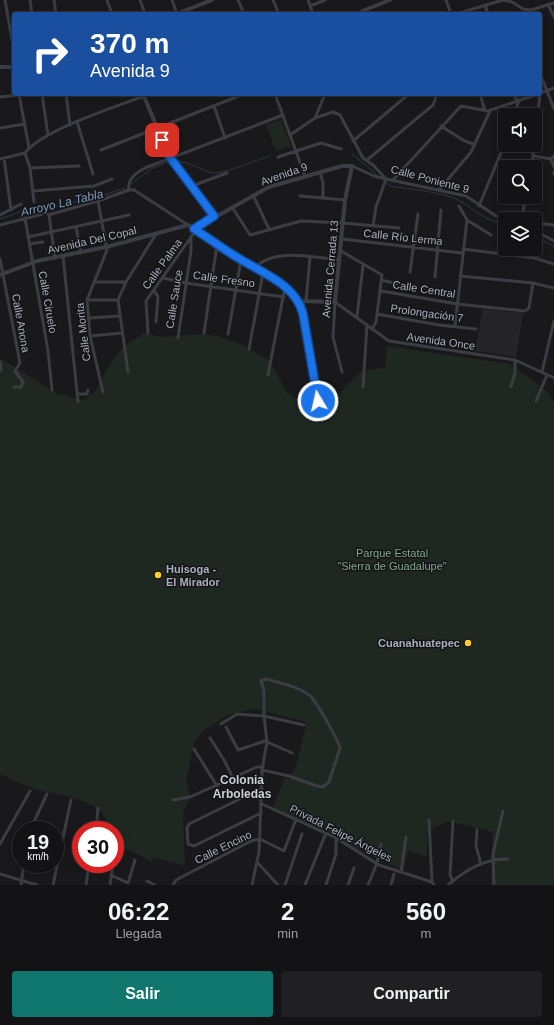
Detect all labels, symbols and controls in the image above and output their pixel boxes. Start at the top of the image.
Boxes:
icon: right [24,28,76,80]
text: 370 m [90,28,169,59]
text: Avenida 9 [90,61,170,81]
map controls [498,108,542,256]
button: sound [498,108,542,152]
pin [145,123,179,157]
icon: arrive [151,129,173,151]
street label: Avenida 9 [259,160,309,188]
button: search [498,160,542,204]
street label: Calle Poniente 9 [389,163,471,195]
water label: Arroyo La Tabla [18,187,105,220]
button: layers [498,212,542,256]
street label: Avenida Cerrada 13 [320,220,340,318]
street label: Avenida Del Copal [46,224,138,256]
street label: Calle Río Lerma [363,227,444,247]
street label: Calle Palma [140,236,185,292]
street label: Calle Sauce [163,269,185,329]
street label: Calle Fresno [192,269,256,289]
street label: Calle Ciruelo [37,270,59,334]
street label: Calle Central [392,278,456,300]
street label: Calle Anona [10,293,32,354]
street label: Calle Morita [73,301,93,362]
street label: Prolongación 7 [390,302,464,324]
street label: Avenida Once [406,330,476,352]
position arrow [297,380,339,422]
park label: Parque Estatal "Sierra de Guadalupe" [337,547,447,572]
place label: Huisoga - El Mirador [166,563,221,588]
marker: Huisoga - El Mirador [153,570,163,580]
place label: Cuanahuatepec [378,637,460,649]
marker: Cuanahuatepec [463,638,473,648]
district label: Colonia Arboledas [213,773,272,801]
street label: Privada Felipe Ángeles [288,802,395,864]
speed limit sign: 30 [72,821,124,873]
street label: Calle Encino [193,828,253,866]
text: 19 [27,831,49,853]
text: km/h [27,851,49,862]
text: 06:22 [108,898,169,925]
text: 2 [281,898,294,925]
text: 560 [406,898,446,925]
text: Llegada [115,926,162,941]
text: min [277,926,298,941]
text: m [421,926,431,941]
button: Salir [12,971,273,1017]
button: Compartir [281,971,542,1017]

